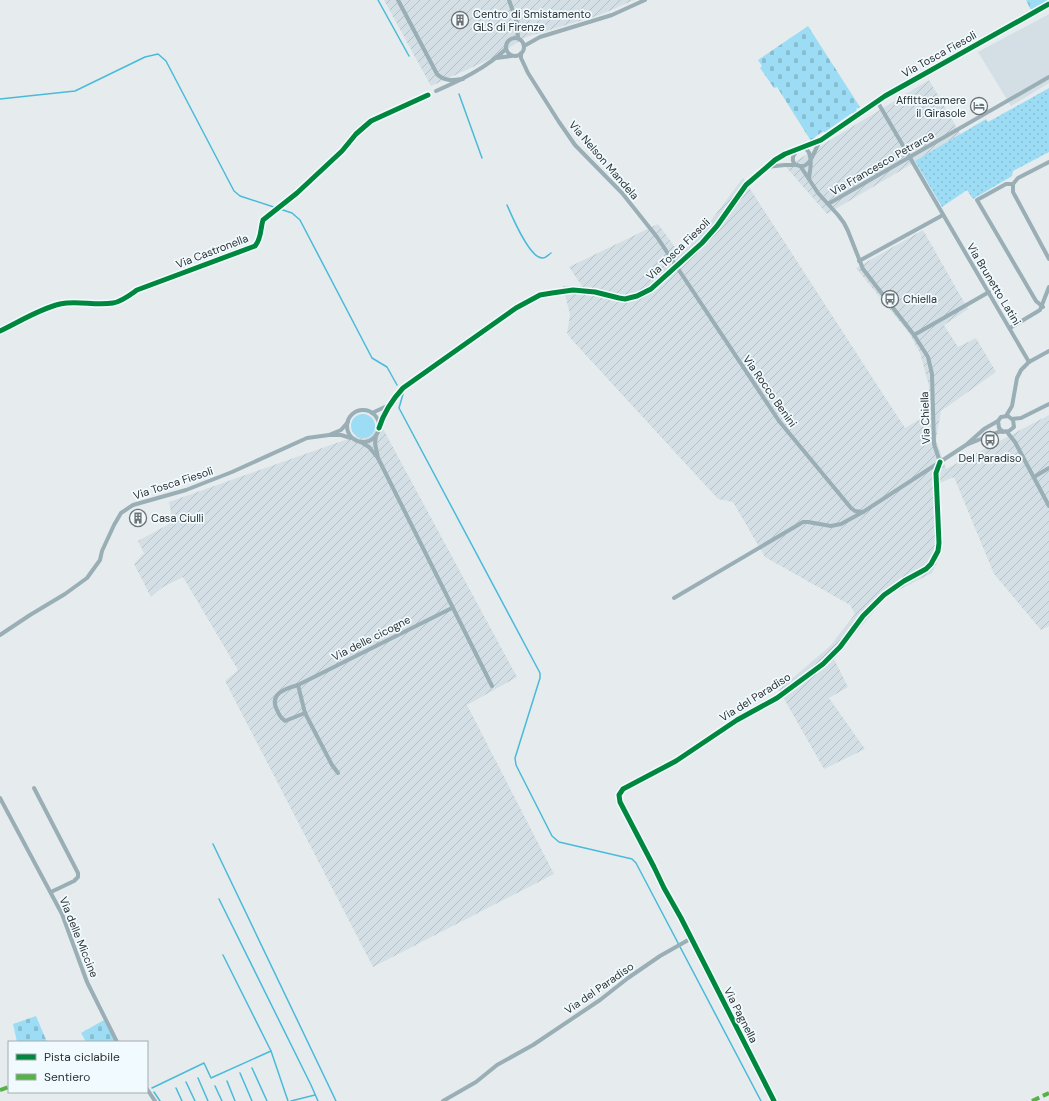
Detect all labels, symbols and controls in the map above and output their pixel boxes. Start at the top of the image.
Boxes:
place label: Centro di Smistamento GLS di Firenze [473,7,591,34]
building icon: Centro di Smistamento GLS di Firenze [450,10,470,30]
street label: Via Tosca Fiesoli [899,28,979,80]
place label: Affittacamere il Girasole [896,93,966,120]
hotel icon: Affittacamere il Girasole [969,96,989,116]
street label: Via Nelson Mandela [566,118,642,202]
street label: Via Francesco Petrarca [828,128,936,198]
street label: Via Tosca Fiesoli [643,215,713,283]
street label: Via Castronella [174,231,250,271]
street label: Via Brunetto Latini [964,240,1024,328]
bus stop icon: Chiella [880,289,900,309]
place label: Chiella [903,292,937,306]
street label: Via Rocco Benini [740,352,800,430]
street label: Via Chiella [917,391,933,445]
bus stop icon: Del Paradiso [980,430,1000,450]
place label: Del Paradiso [959,451,1021,465]
street label: Via Tosca Fiesoli [131,463,215,503]
building icon: Casa Ciulli [128,508,148,528]
place label: Casa Ciulli [151,511,204,525]
street label: Via delle cicogne [329,612,413,664]
street label: Via del Paradiso [717,670,793,724]
street label: Via delle Miccine [56,895,102,979]
street label: Via del Paradiso [562,959,636,1017]
street label: Via Pagnella [721,985,761,1045]
legend [8,1041,148,1093]
text: Pista ciclabile [44,1049,120,1065]
text: Sentiero [44,1069,90,1085]

